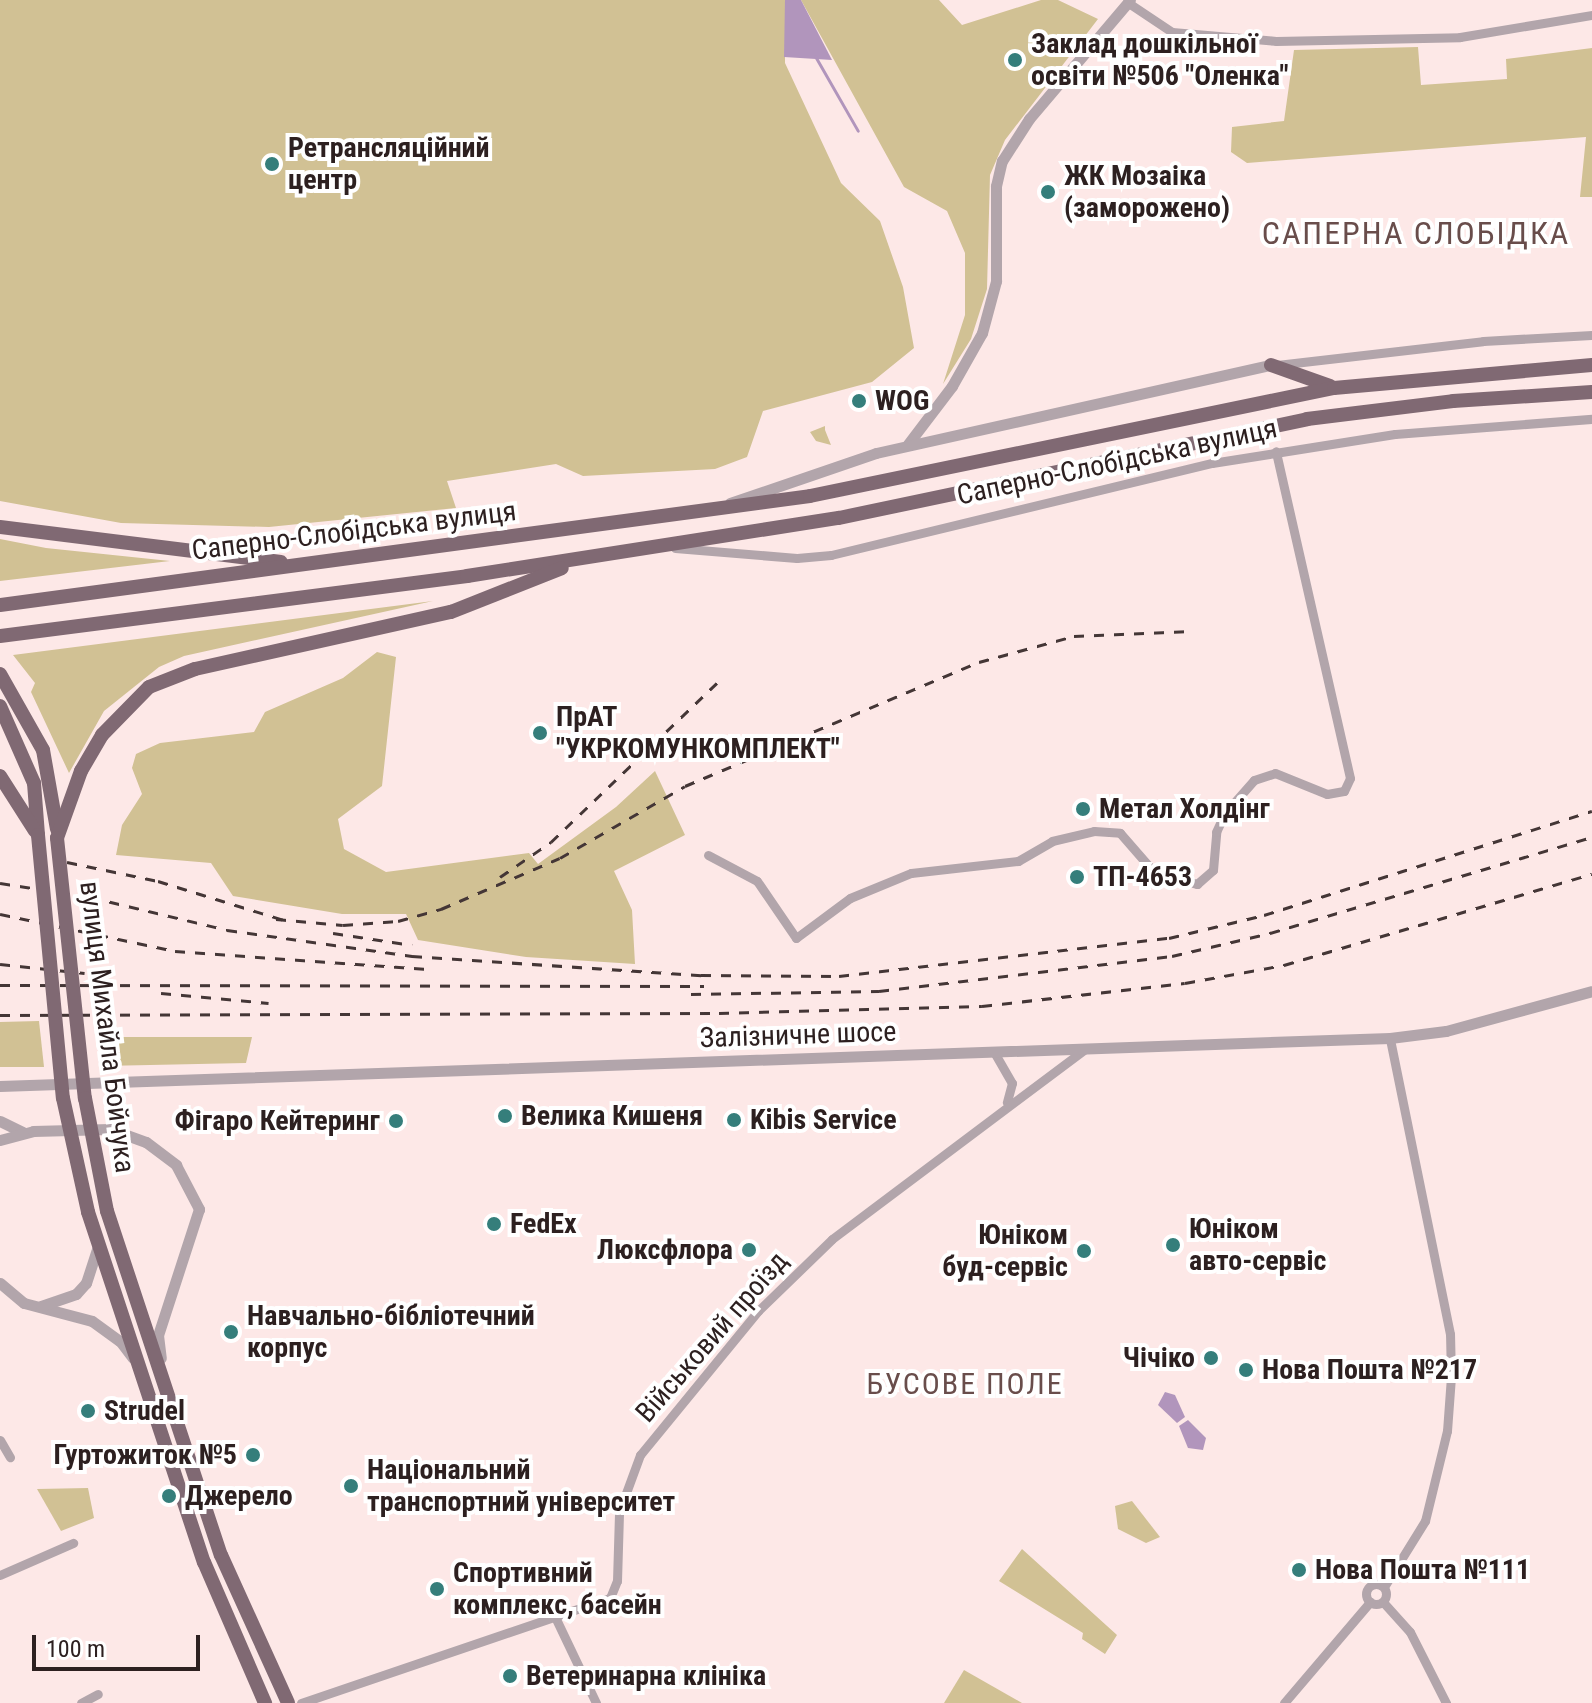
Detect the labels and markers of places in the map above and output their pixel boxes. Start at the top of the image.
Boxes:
place label: Заклад дошкільної освіти №506 "Оленка" [1031,27,1289,93]
marker: Заклад дошкільної освіти №506 "Оленка" [1006,51,1024,69]
place label: Ретрансляційний центр [288,131,490,197]
marker: Ретрансляційний центр [263,155,281,173]
place label: ЖК Мозаіка (заморожено) [1064,159,1230,225]
marker: ЖК Мозаіка (заморожено) [1039,183,1057,201]
place label: WOG [875,384,929,418]
marker: WOG [850,392,868,410]
place label: ПрАТ "УКРКОМУНКОМПЛЕКТ" [556,700,840,766]
marker: ПрАТ "УКРКОМУНКОМПЛЕКТ" [531,724,549,742]
place label: Метал Холдінг [1099,792,1270,826]
marker: Метал Холдінг [1074,800,1092,818]
place label: ТП-4653 [1093,860,1192,894]
marker: ТП-4653 [1068,868,1086,886]
place label: Велика Кишеня [521,1099,703,1133]
place label: Kibis Service [750,1103,897,1137]
place label: Фігаро Кейтеринг [175,1104,380,1138]
marker: Велика Кишеня [496,1107,514,1125]
marker: Kibis Service [725,1111,743,1129]
marker: Фігаро Кейтеринг [387,1112,405,1130]
place label: FedEx [510,1207,577,1241]
place label: Юніком авто-сервіс [1189,1212,1326,1278]
marker: FedEx [485,1215,503,1233]
place label: Юніком буд-сервіс [942,1218,1068,1284]
place label: Люксфлора [597,1233,733,1267]
marker: Юніком авто-сервіс [1164,1236,1182,1254]
marker: Люксфлора [740,1241,758,1259]
marker: Юніком буд-сервіс [1075,1242,1093,1260]
place label: Навчально-бібліотечний корпус [247,1299,535,1365]
marker: Навчально-бібліотечний корпус [222,1323,240,1341]
place label: Чічіко [1123,1341,1195,1375]
marker: Чічіко [1202,1349,1220,1367]
place label: Нова Пошта №217 [1262,1353,1477,1387]
marker: Нова Пошта №217 [1237,1361,1255,1379]
place label: Strudel [104,1394,185,1428]
marker: Strudel [79,1402,97,1420]
place label: Гуртожиток №5 [53,1438,237,1472]
marker: Гуртожиток №5 [244,1446,262,1464]
place label: Національний транспортний університет [367,1453,675,1519]
marker: Національний транспортний університет [342,1477,360,1495]
place label: Джерело [185,1479,293,1513]
marker: Джерело [160,1487,178,1505]
place label: Нова Пошта №111 [1315,1553,1530,1587]
place label: Спортивний комплекс, басейн [453,1556,662,1622]
marker: Нова Пошта №111 [1290,1561,1308,1579]
marker: Спортивний комплекс, басейн [428,1580,446,1598]
place label: Ветеринарна клініка [526,1659,766,1693]
marker: Ветеринарна клініка [501,1667,519,1685]

